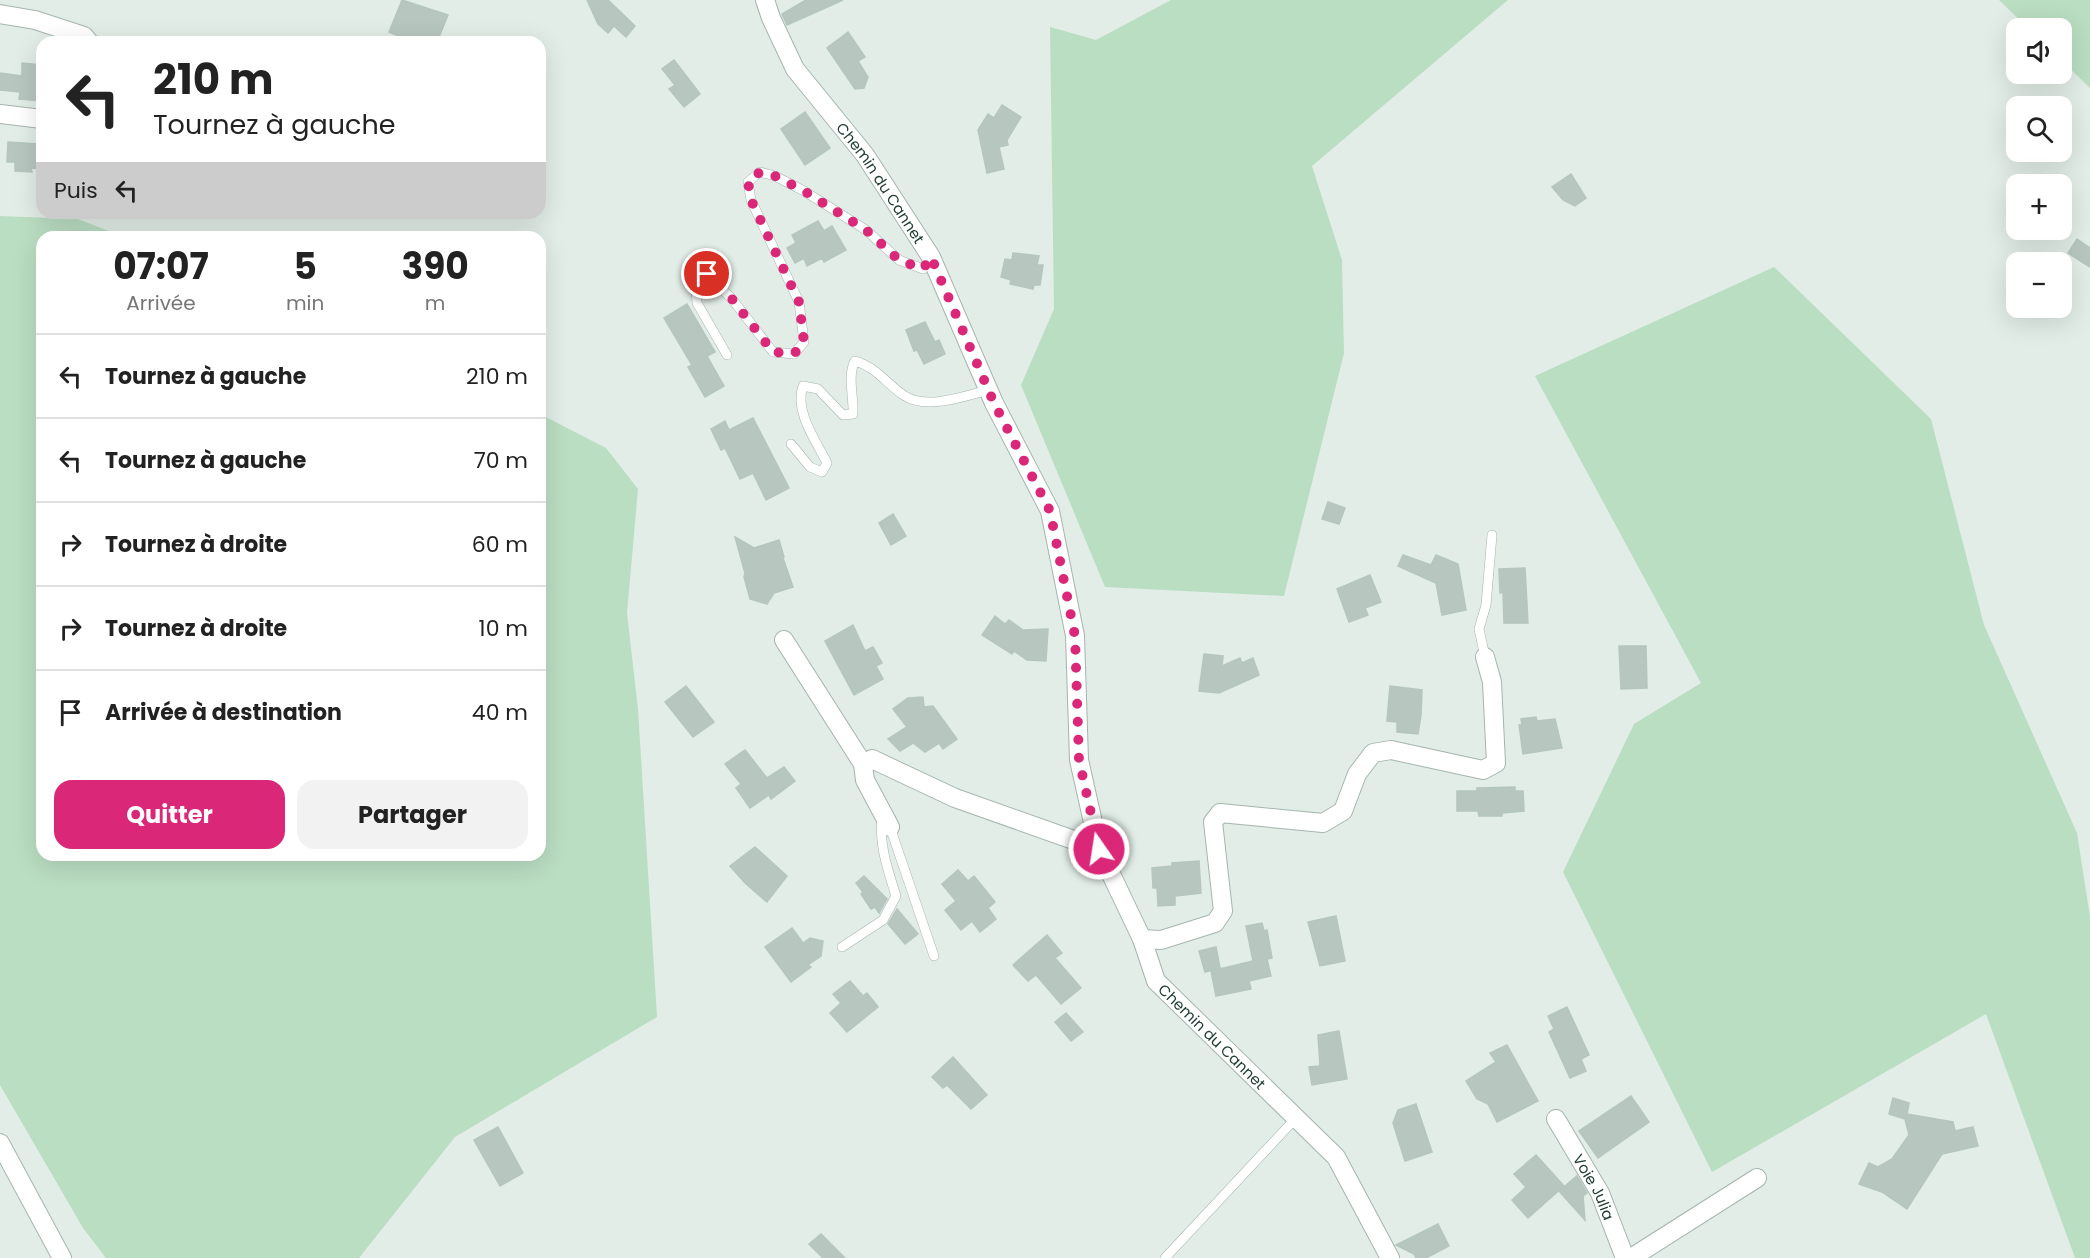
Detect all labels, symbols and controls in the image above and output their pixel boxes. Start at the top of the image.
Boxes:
map controls [2006,18,2072,318]
button: sound [2006,18,2072,84]
text: 210 m [153,50,274,109]
icon: left [54,60,132,138]
button: search [2006,96,2072,162]
text: Tournez à gauche [153,106,395,143]
street label: Chemin du Cannet [832,118,930,247]
icon: left [110,174,143,207]
button: + [2006,174,2072,240]
text: Puis [54,175,98,206]
text: 07:07 [113,241,209,292]
text: 5 [293,241,317,292]
text: 390 [401,241,469,292]
pin [681,248,732,299]
button: − [2006,252,2072,318]
icon: arrive [690,257,723,290]
text: Arrivée [126,289,196,317]
text: min [286,289,324,317]
text: m [425,289,445,317]
icon: left [54,360,87,393]
text: Tournez à gauche [105,361,306,392]
text: 210 m [466,361,528,392]
icon: left [54,444,87,477]
text: Tournez à gauche [105,445,306,476]
text: 70 m [474,445,528,476]
icon: right [54,528,87,561]
text: Tournez à droite [105,529,287,560]
text: 60 m [472,529,528,560]
icon: right [54,612,87,645]
text: Tournez à droite [105,613,287,644]
text: 10 m [479,613,528,644]
icon: arrive [54,696,87,729]
text: Arrivée à destination [105,697,342,728]
text: 40 m [472,697,528,728]
button: Quitter [54,780,285,849]
button: Partager [297,780,528,849]
position arrow [1067,817,1131,881]
street label: Chemin du Cannet [1154,979,1271,1094]
street label: Voie Julia [1568,1150,1620,1223]

